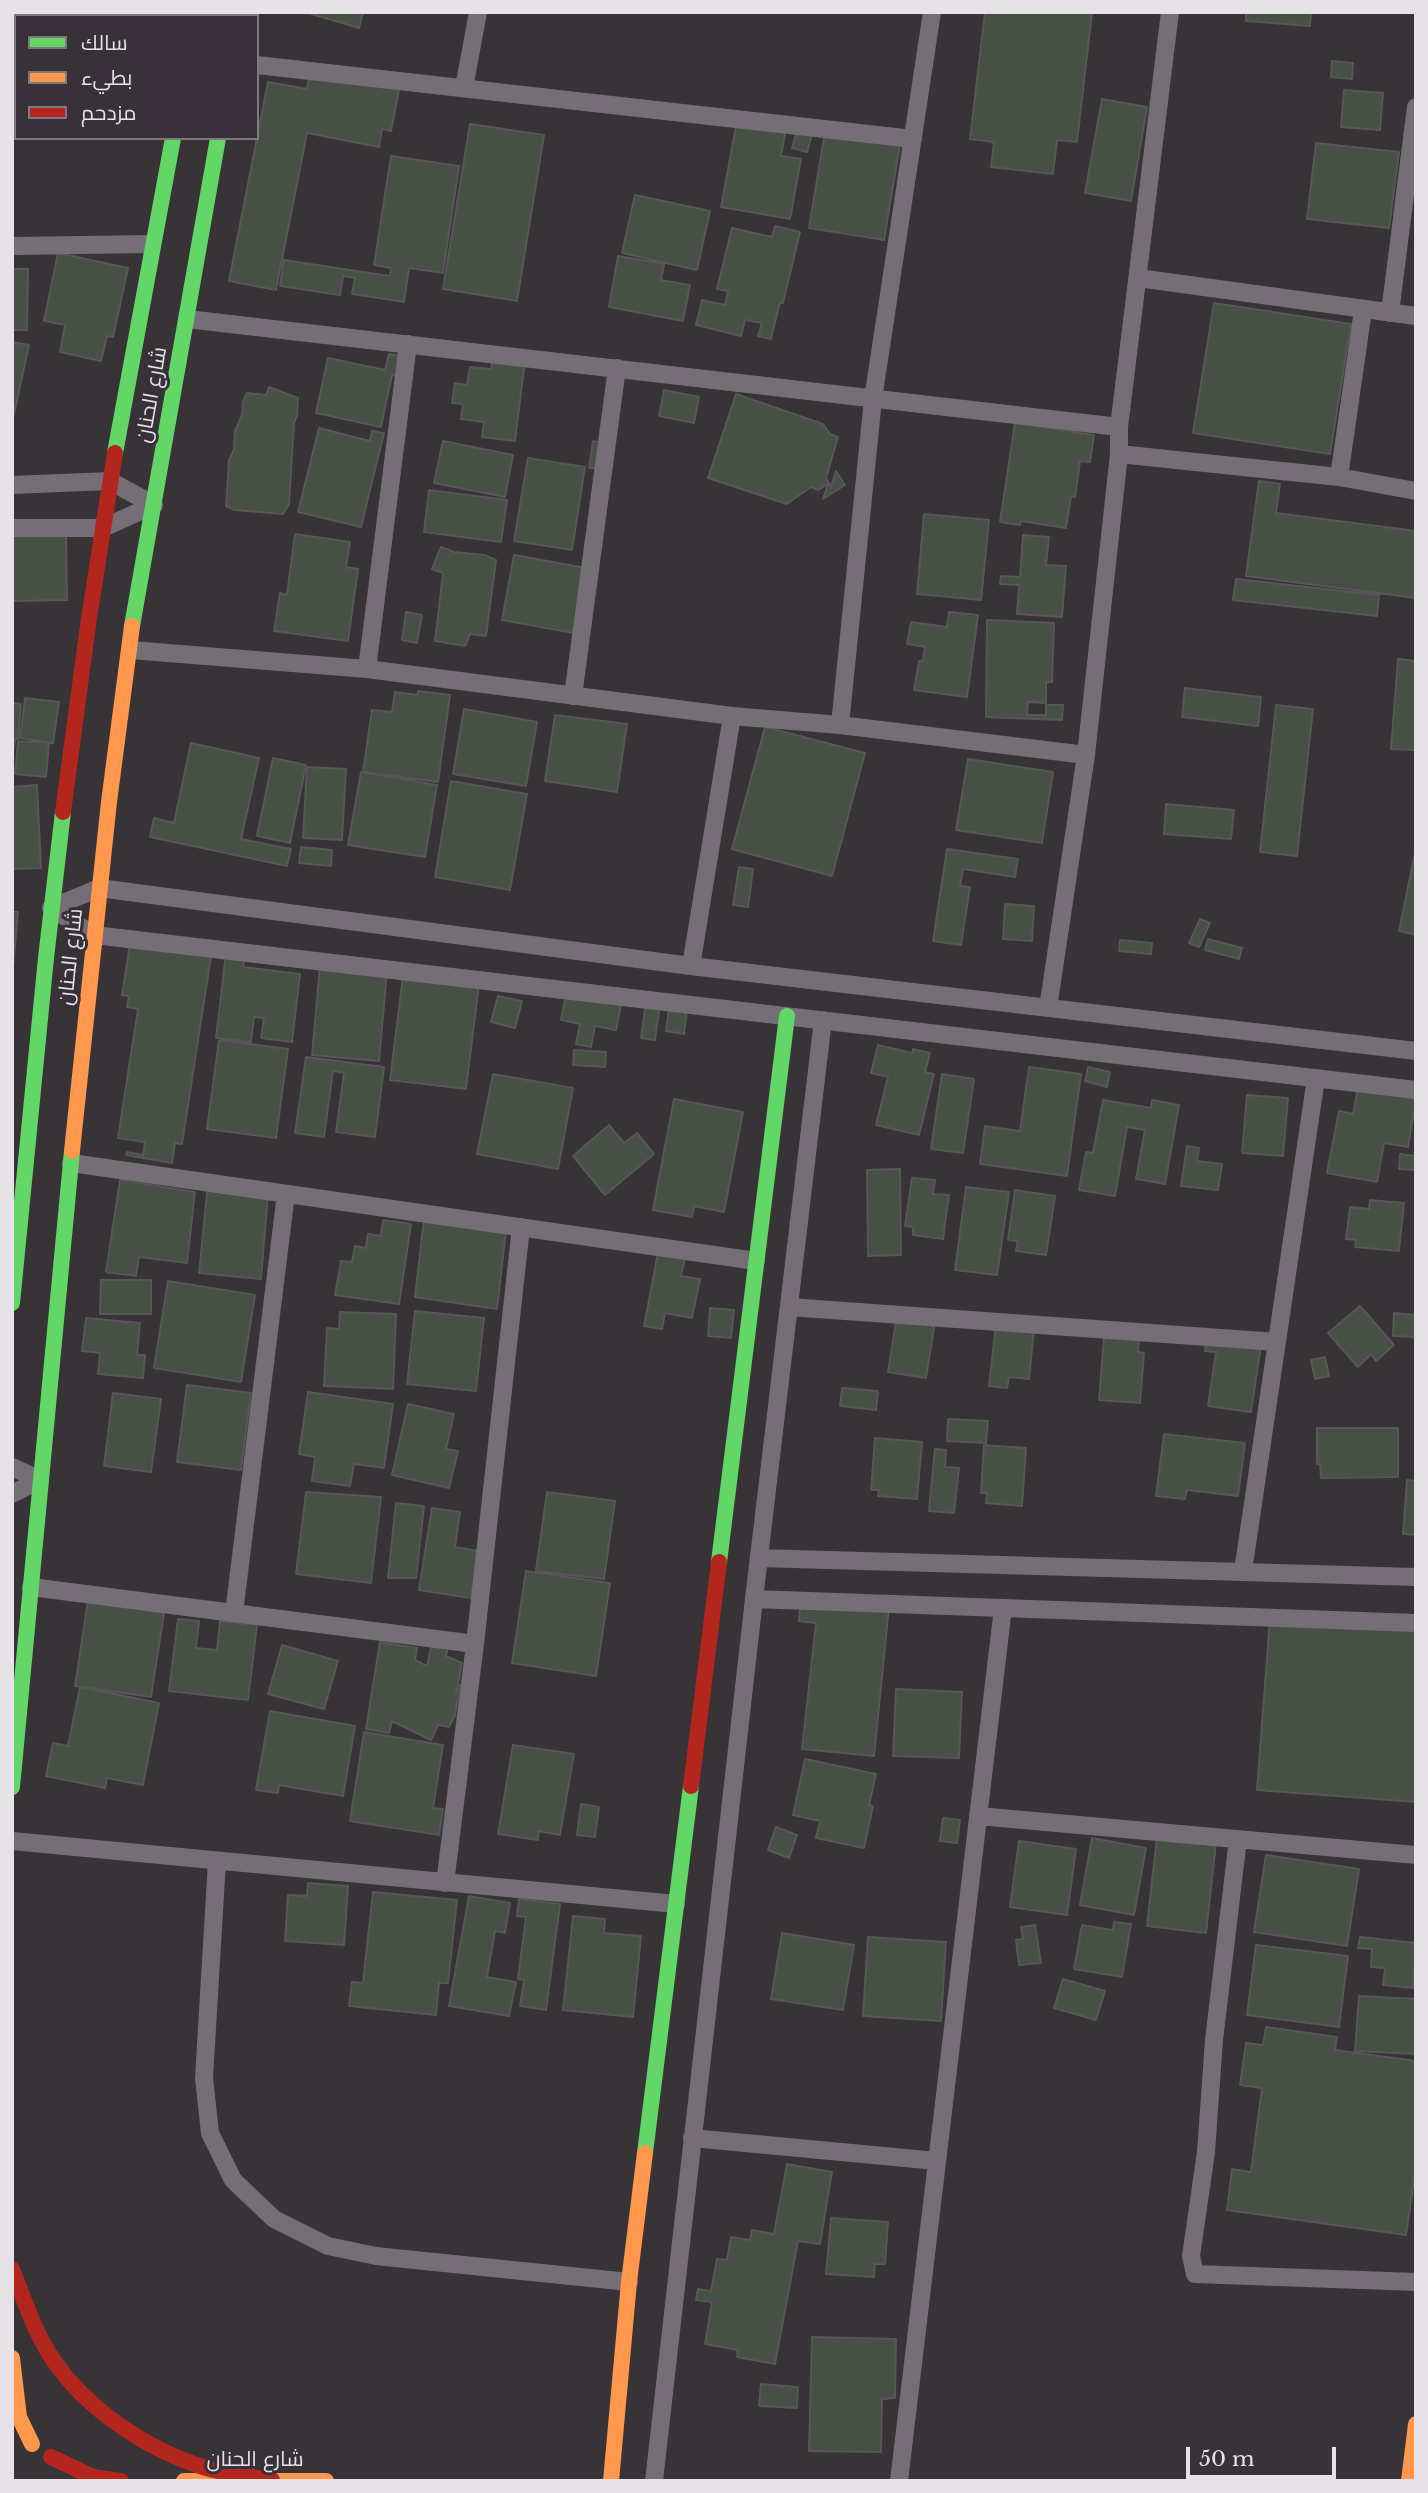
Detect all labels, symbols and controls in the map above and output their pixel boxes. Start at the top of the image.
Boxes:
legend [14,14,259,140]
text: سالك [81,30,128,56]
text: بطيء [81,65,132,91]
text: مزدحم [81,100,136,126]
street label: شارع الحنان [131,345,173,445]
street label: شارع الحنان [53,907,89,1007]
scale bar [1190,2434,1340,2478]
text: 50 m [1199,2446,1254,2472]
street label: شارع الحنان [206,2447,304,2473]

